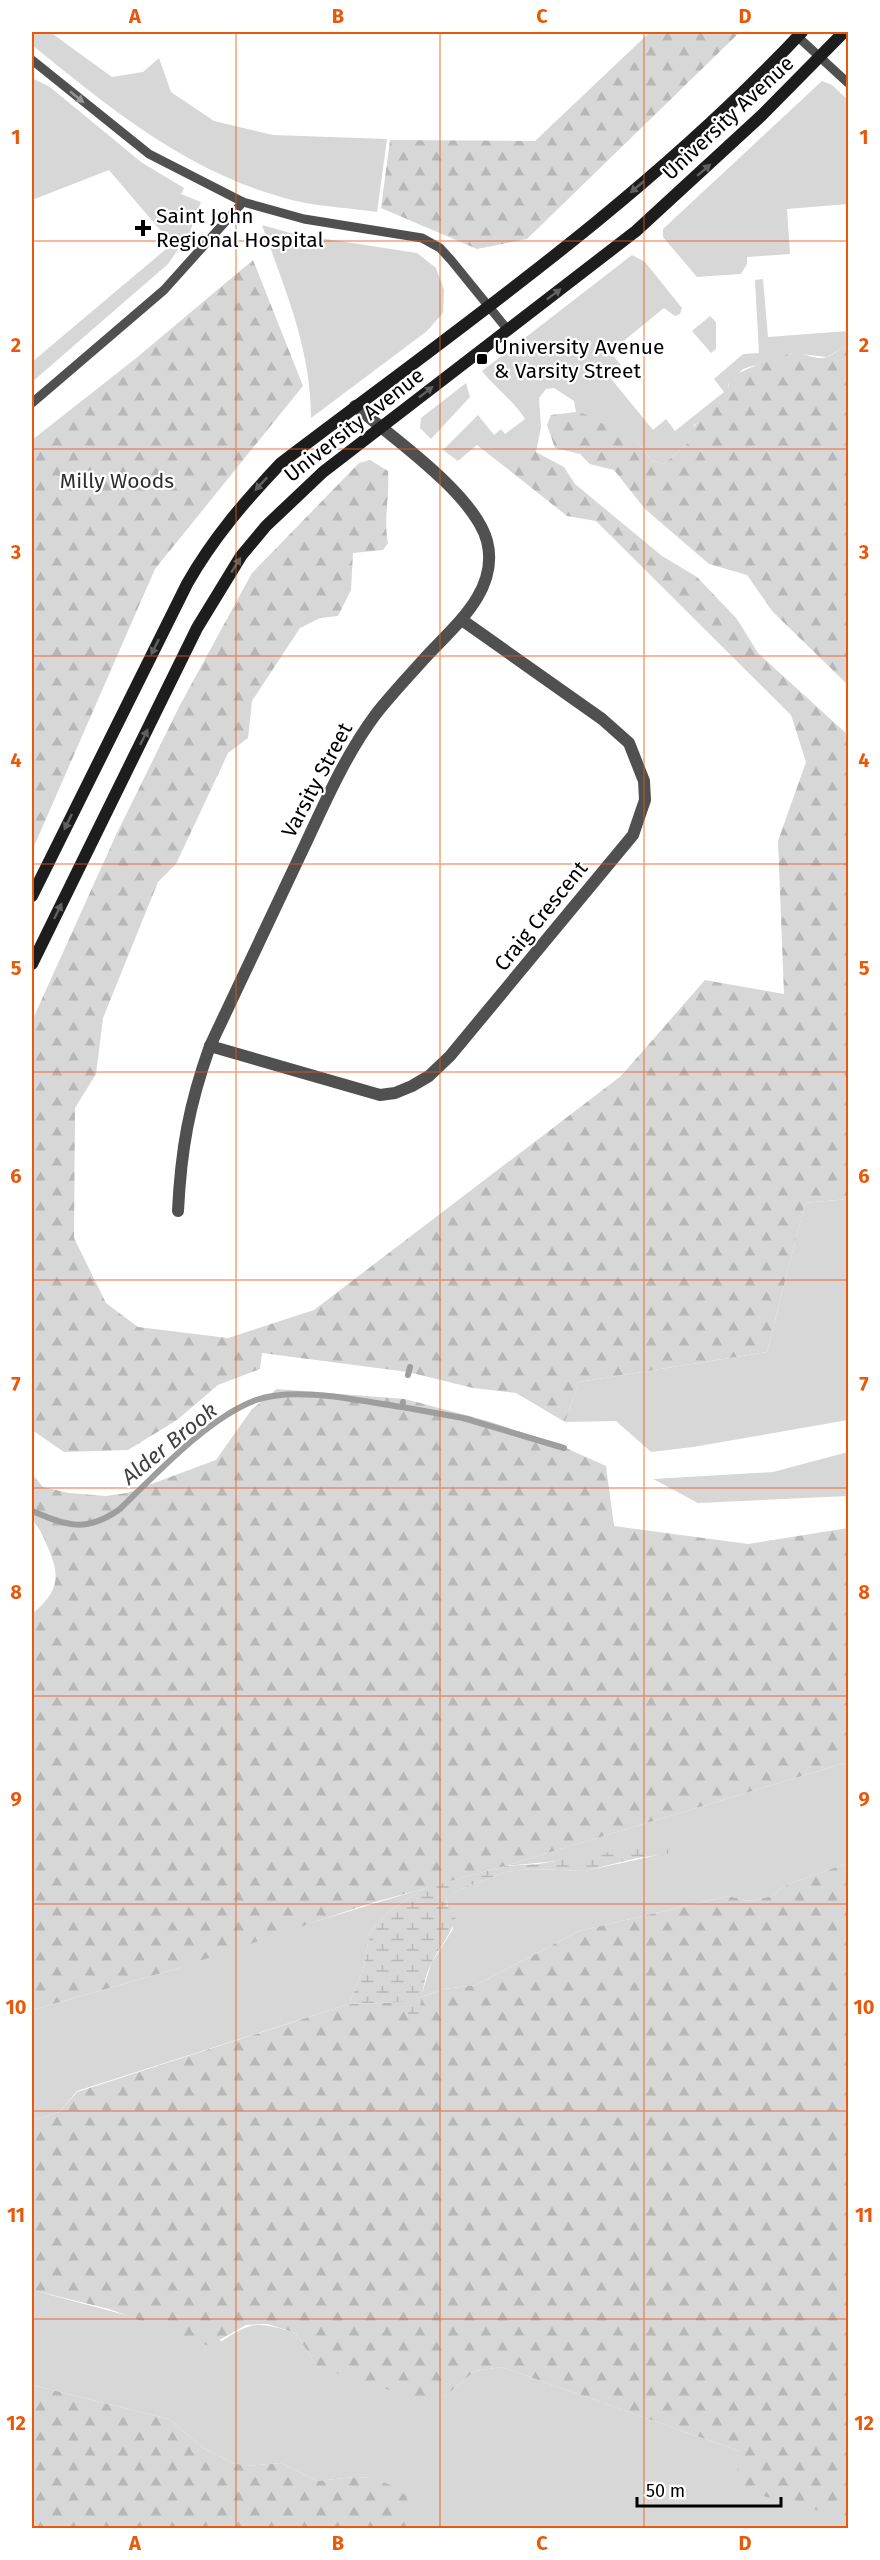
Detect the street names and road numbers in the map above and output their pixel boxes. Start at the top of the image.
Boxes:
street label: University Avenue [657,50,799,186]
street label: University Avenue [279,362,429,488]
street label: Varsity Street [276,718,358,842]
street label: Craig Crescent [489,856,593,976]

